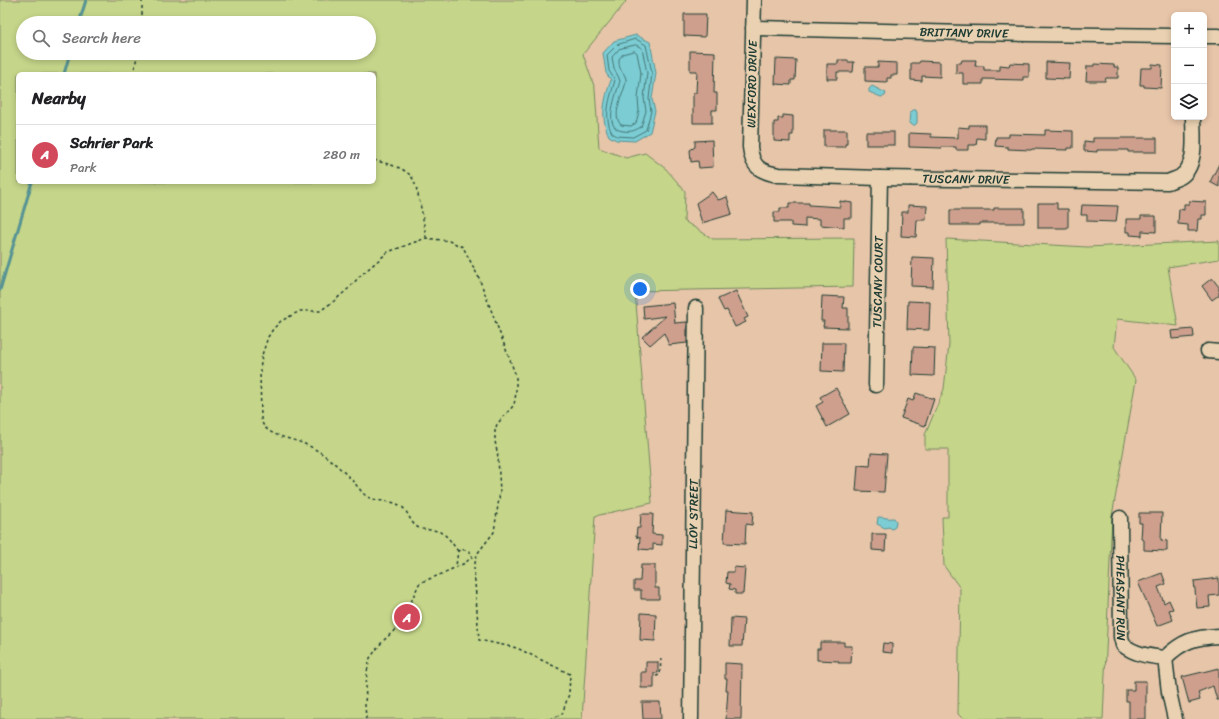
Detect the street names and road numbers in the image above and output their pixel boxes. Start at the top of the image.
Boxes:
street label: BRITTANY DRIVE [919,21,1010,45]
street label: WEXFORD DRIVE [740,39,764,128]
street label: TUSCANY DRIVE [922,168,1011,191]
street label: TUSCANY COURT [866,235,890,328]
street label: LLOY STREET [682,478,705,549]
street label: PHEASANT RUN [1109,555,1132,642]

